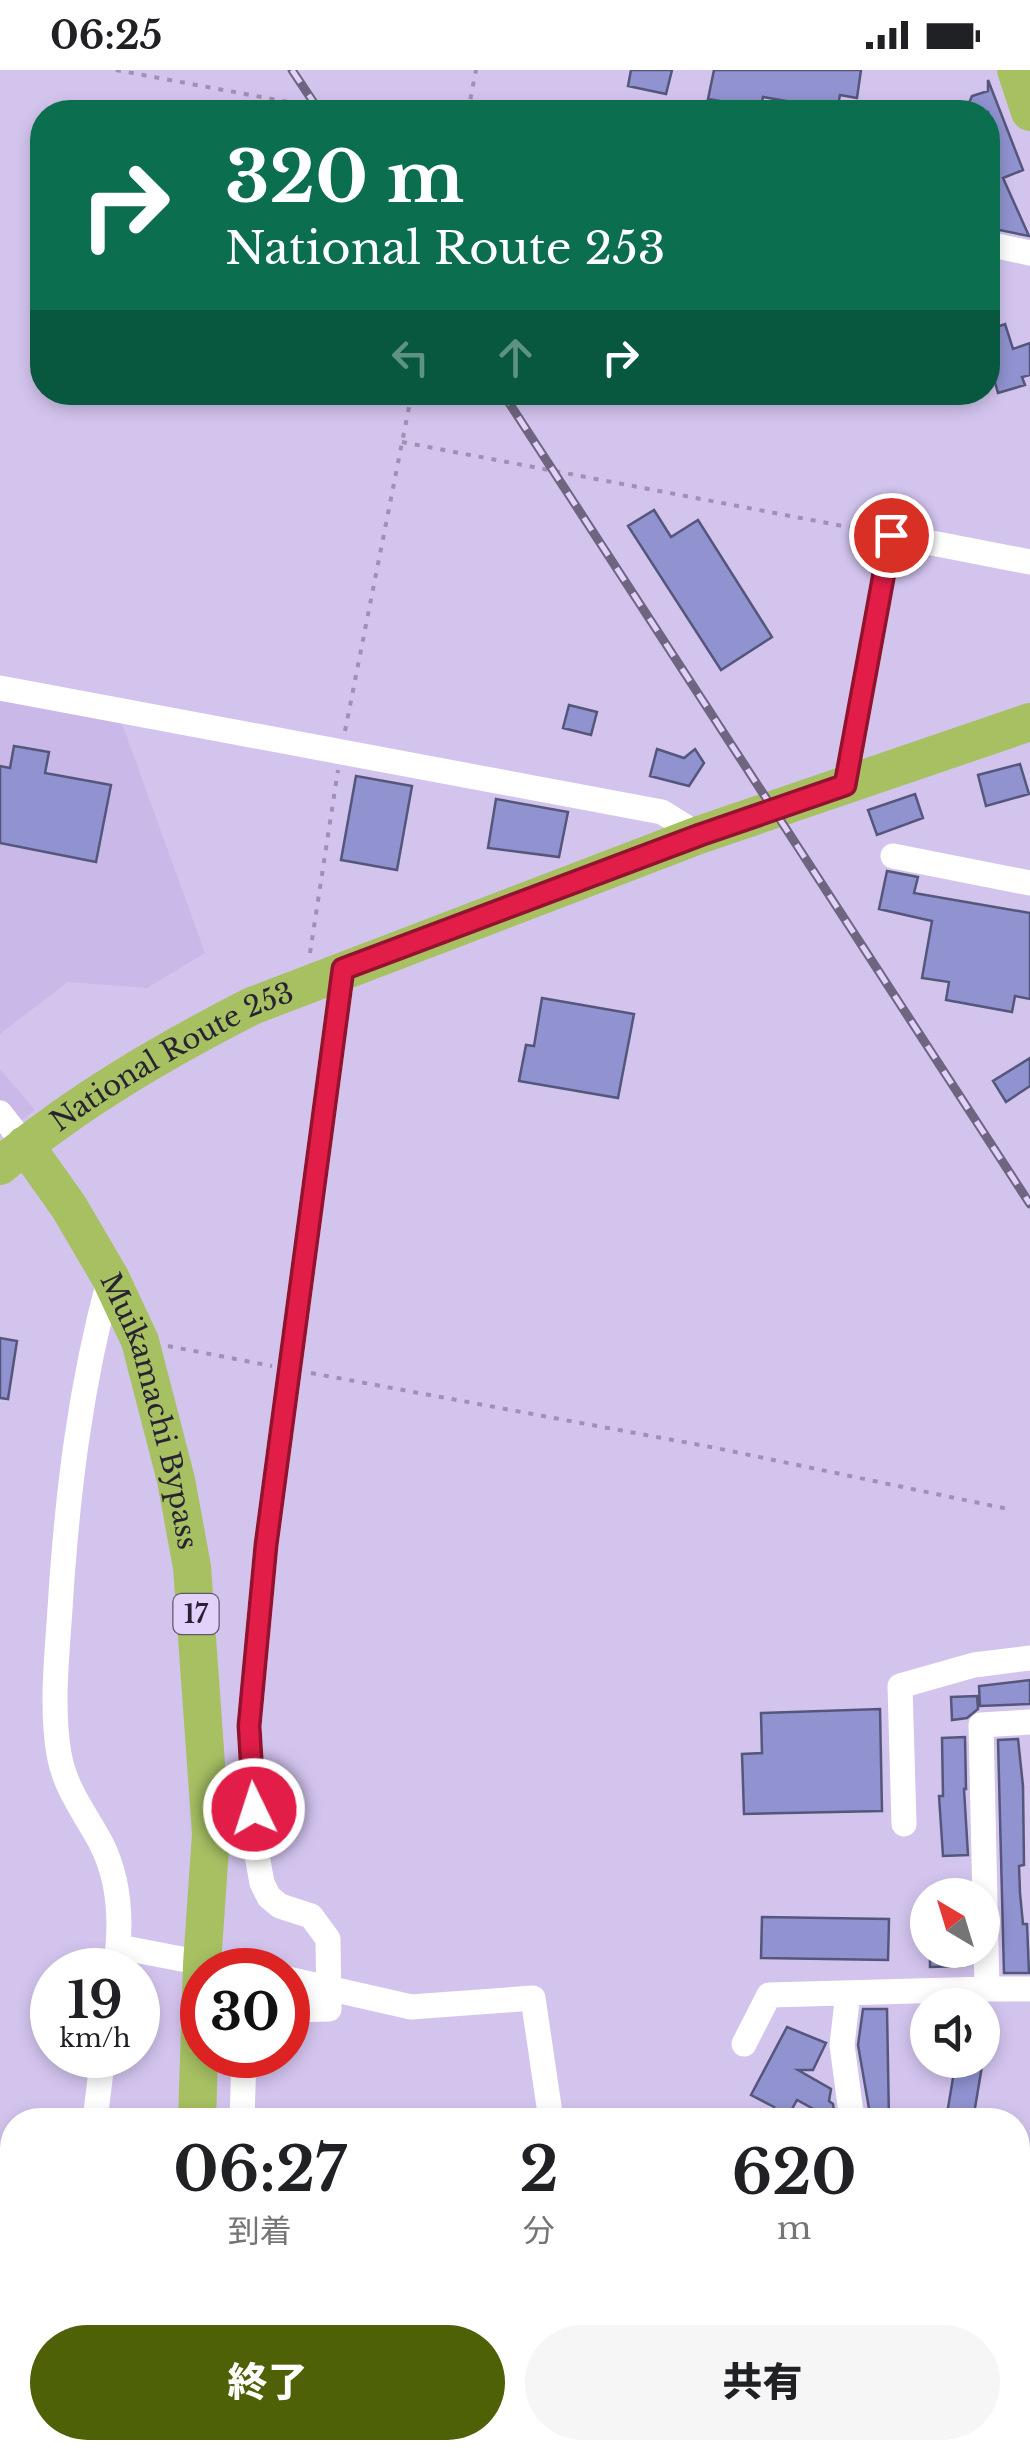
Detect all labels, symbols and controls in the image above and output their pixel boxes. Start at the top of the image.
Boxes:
text: 06:25 [50,12,162,59]
text: 320 m [225,134,464,221]
icon: right [60,140,190,270]
text: National Route 253 [225,220,665,276]
icon: left [383,330,438,385]
icon: ahead [488,330,543,385]
icon: right [593,330,648,385]
pin [849,493,934,578]
icon: arrive [864,508,919,563]
street label: National Route 253 [43,974,298,1139]
street label: Muikamachi Bypass [93,1267,206,1552]
road number: 17 [174,1594,218,1634]
position arrow [202,1757,306,1861]
north arrow [910,1878,1000,1968]
map controls [910,1878,1000,2078]
speed limit sign: 30 [180,1948,310,2078]
text: 19 [67,1969,123,2032]
button: sound [910,1988,1000,2078]
text: km/h [60,2023,130,2054]
text: 06:27 [173,2133,346,2207]
text: 2 [519,2133,559,2207]
text: 620 [732,2136,857,2210]
text: m [777,2208,811,2248]
text: 到着 [228,2211,292,2251]
text: 分 [523,2211,555,2251]
button: 終了 [30,2325,505,2440]
button: 共有 [525,2325,1000,2440]

